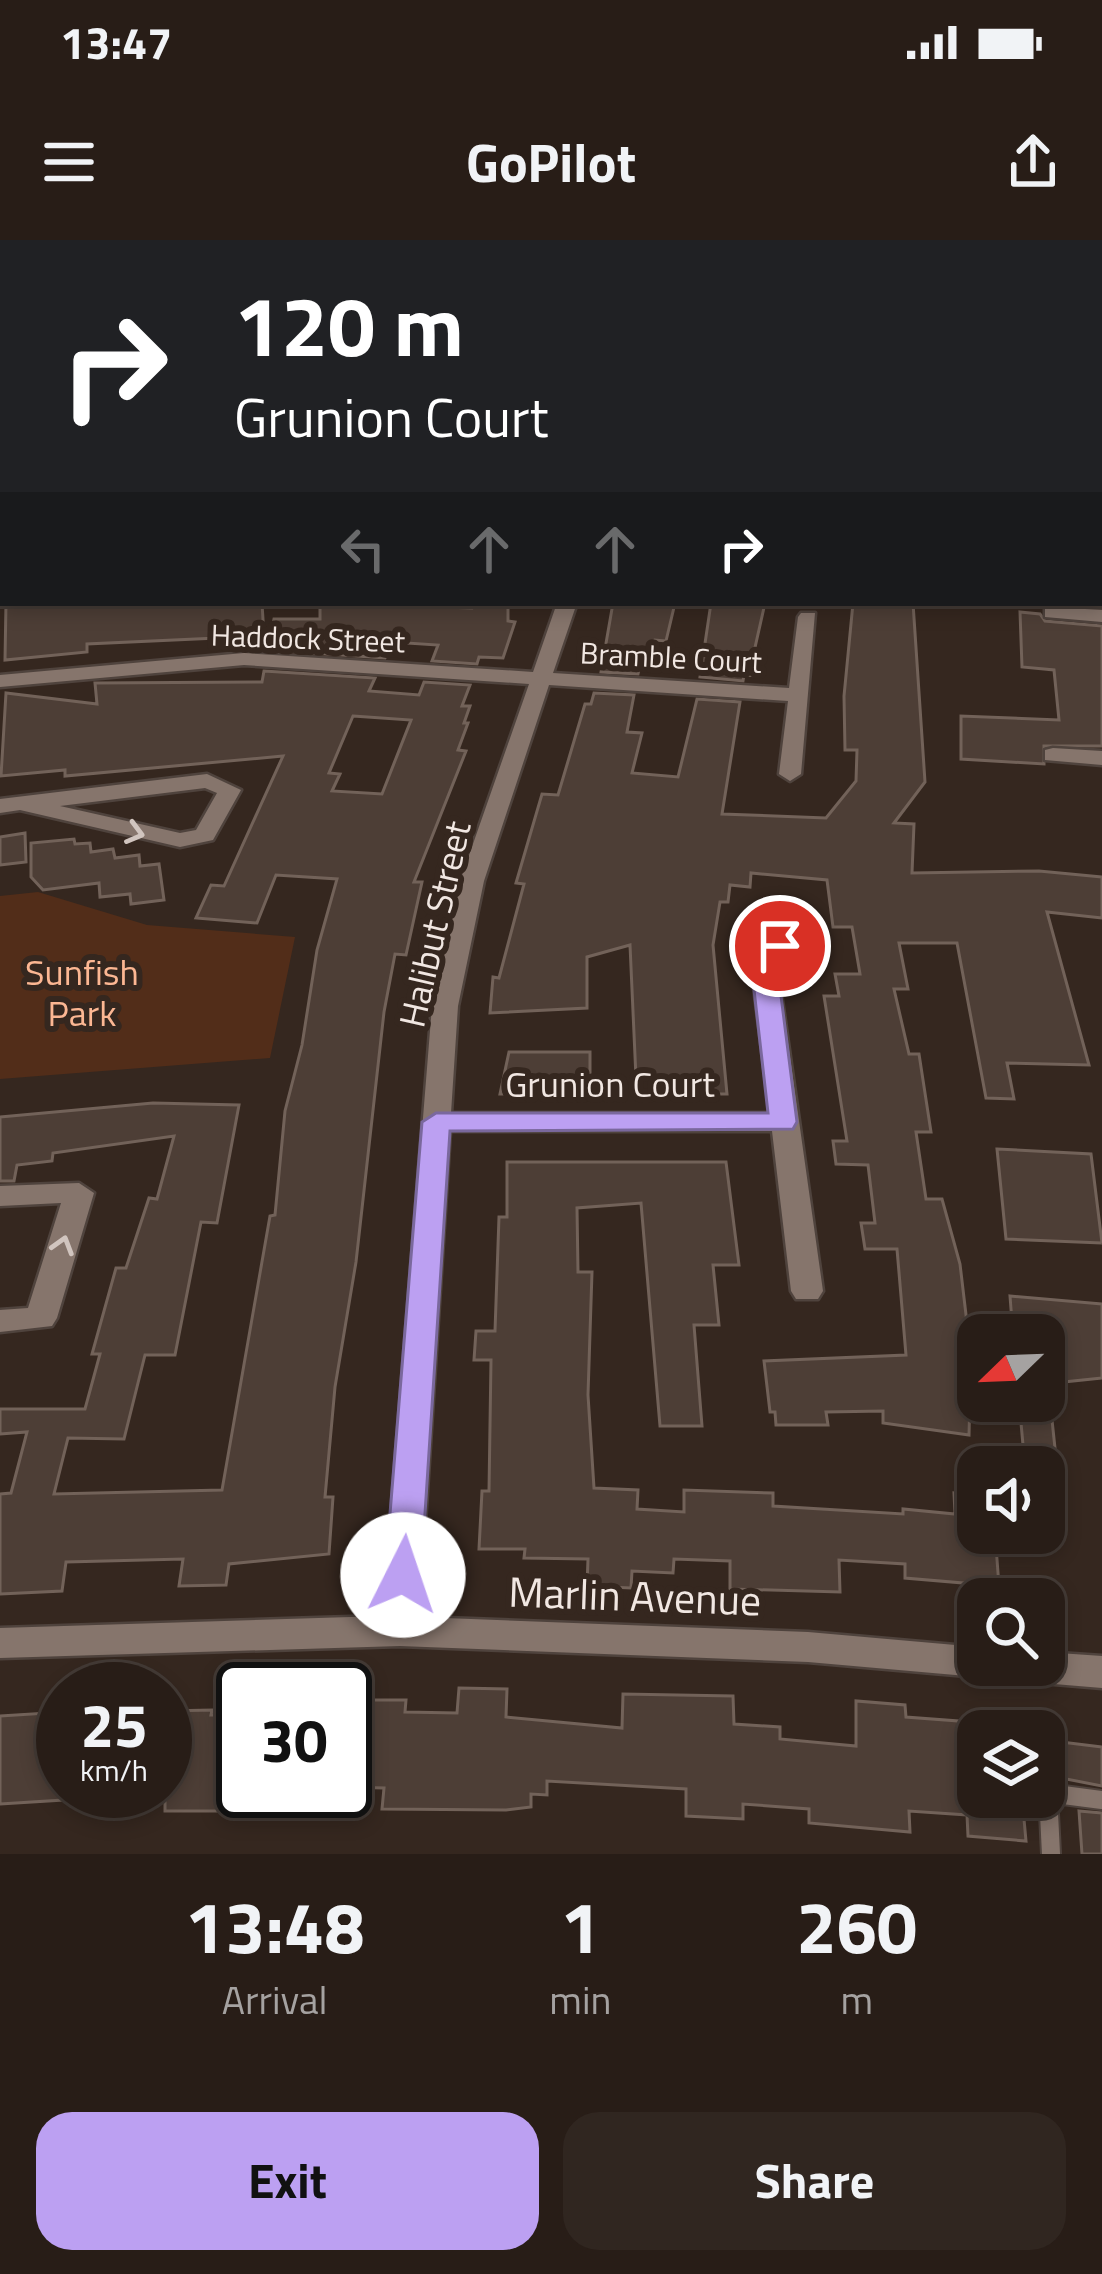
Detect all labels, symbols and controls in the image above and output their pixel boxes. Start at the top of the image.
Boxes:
text: 13:47 [60,8,172,76]
text: GoPilot [466,121,636,203]
icon: menu [36,129,102,195]
icon: share [1000,129,1066,195]
text: 120 m [234,261,464,389]
icon: right [36,288,192,444]
text: Grunion Court [234,376,549,458]
icon: left [330,516,396,582]
icon: ahead [456,516,522,582]
icon: ahead [582,516,648,582]
icon: right [708,516,774,582]
street label: Haddock Street [210,612,406,664]
street label: Bramble Court [579,629,764,685]
street label: Halibut Street [384,815,484,1032]
one-way arrow [124,819,145,844]
pin [729,895,831,997]
icon: arrive [747,913,813,979]
park label: Sunfish Park [25,944,139,1040]
street label: Grunion Court [505,1056,715,1111]
one-way arrow [49,1235,74,1256]
north arrow [957,1314,1065,1422]
map controls [957,1314,1065,1818]
button: sound [957,1446,1065,1554]
position arrow [340,1512,466,1638]
street label: Marlin Avenue [507,1559,763,1631]
button: search [957,1578,1065,1686]
speed limit sign: 30 [216,1662,372,1818]
text: 25 [80,1679,148,1770]
button: layers [957,1710,1065,1818]
text: km/h [80,1747,148,1793]
text: 13:48 [185,1871,365,1981]
text: 1 [560,1871,601,1981]
text: 260 [796,1871,917,1981]
text: Arrival [222,1970,328,2029]
text: min [549,1970,611,2029]
text: m [840,1970,873,2029]
button: Exit [36,2112,539,2250]
button: Share [563,2112,1066,2250]

